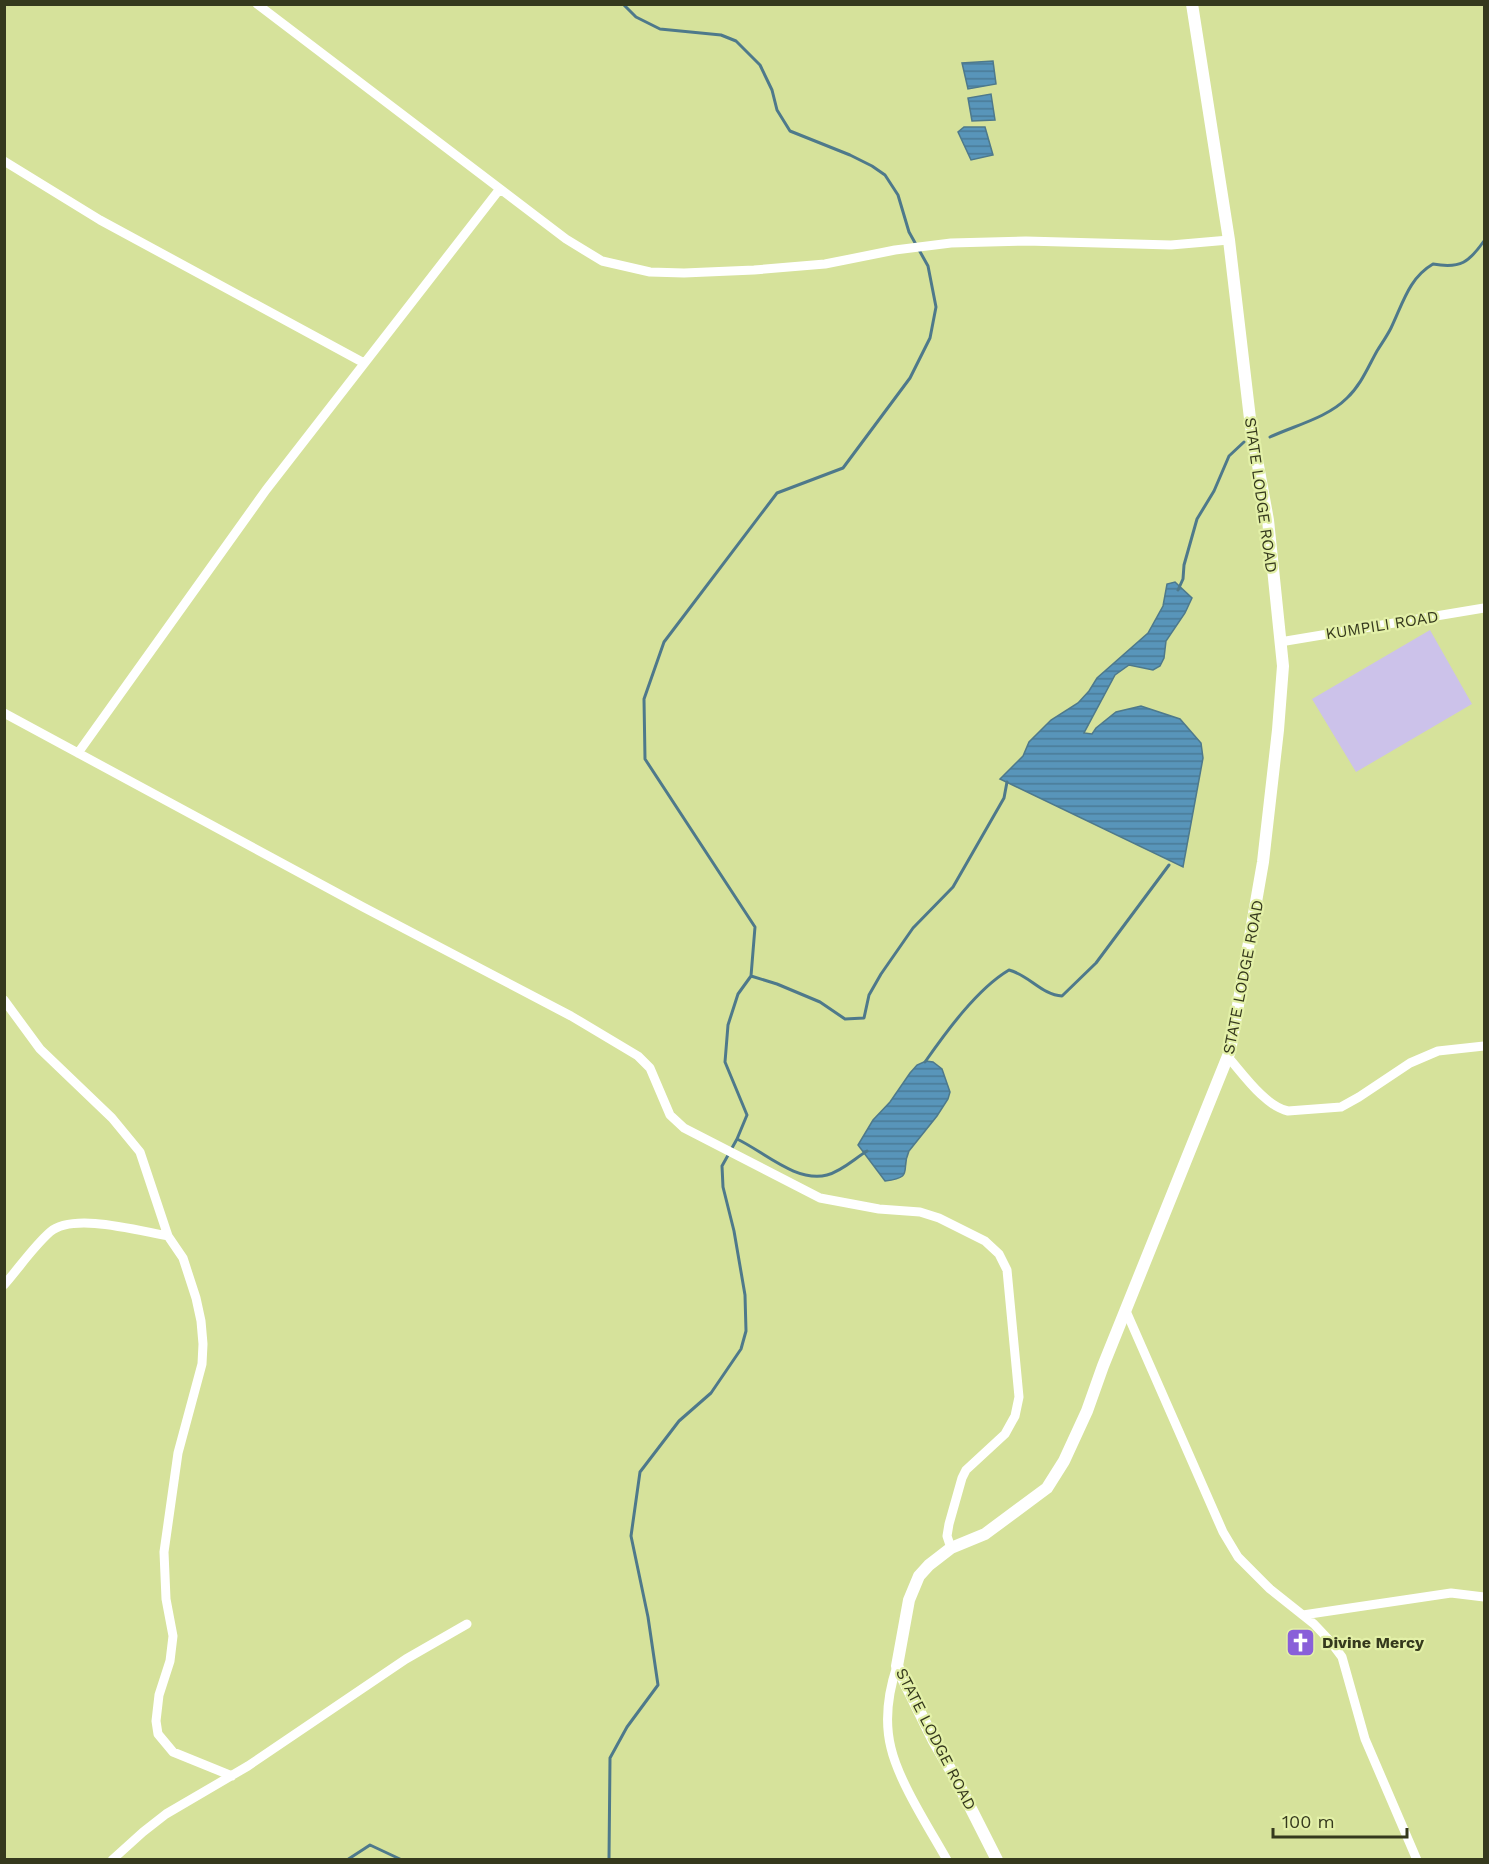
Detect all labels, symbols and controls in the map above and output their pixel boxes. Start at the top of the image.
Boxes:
street label: STATE LODGE ROAD [1241,416,1281,574]
street label: KUMPILI ROAD [1324,607,1440,643]
street label: STATE LODGE ROAD [1219,898,1267,1056]
church icon: Divine Mercy [1285,1626,1317,1658]
place label: Divine Mercy [1322,1633,1425,1652]
street label: STATE LODGE ROAD [892,1665,980,1813]
scale bar [1273,1801,1406,1839]
text: 100 m [1282,1811,1335,1832]

